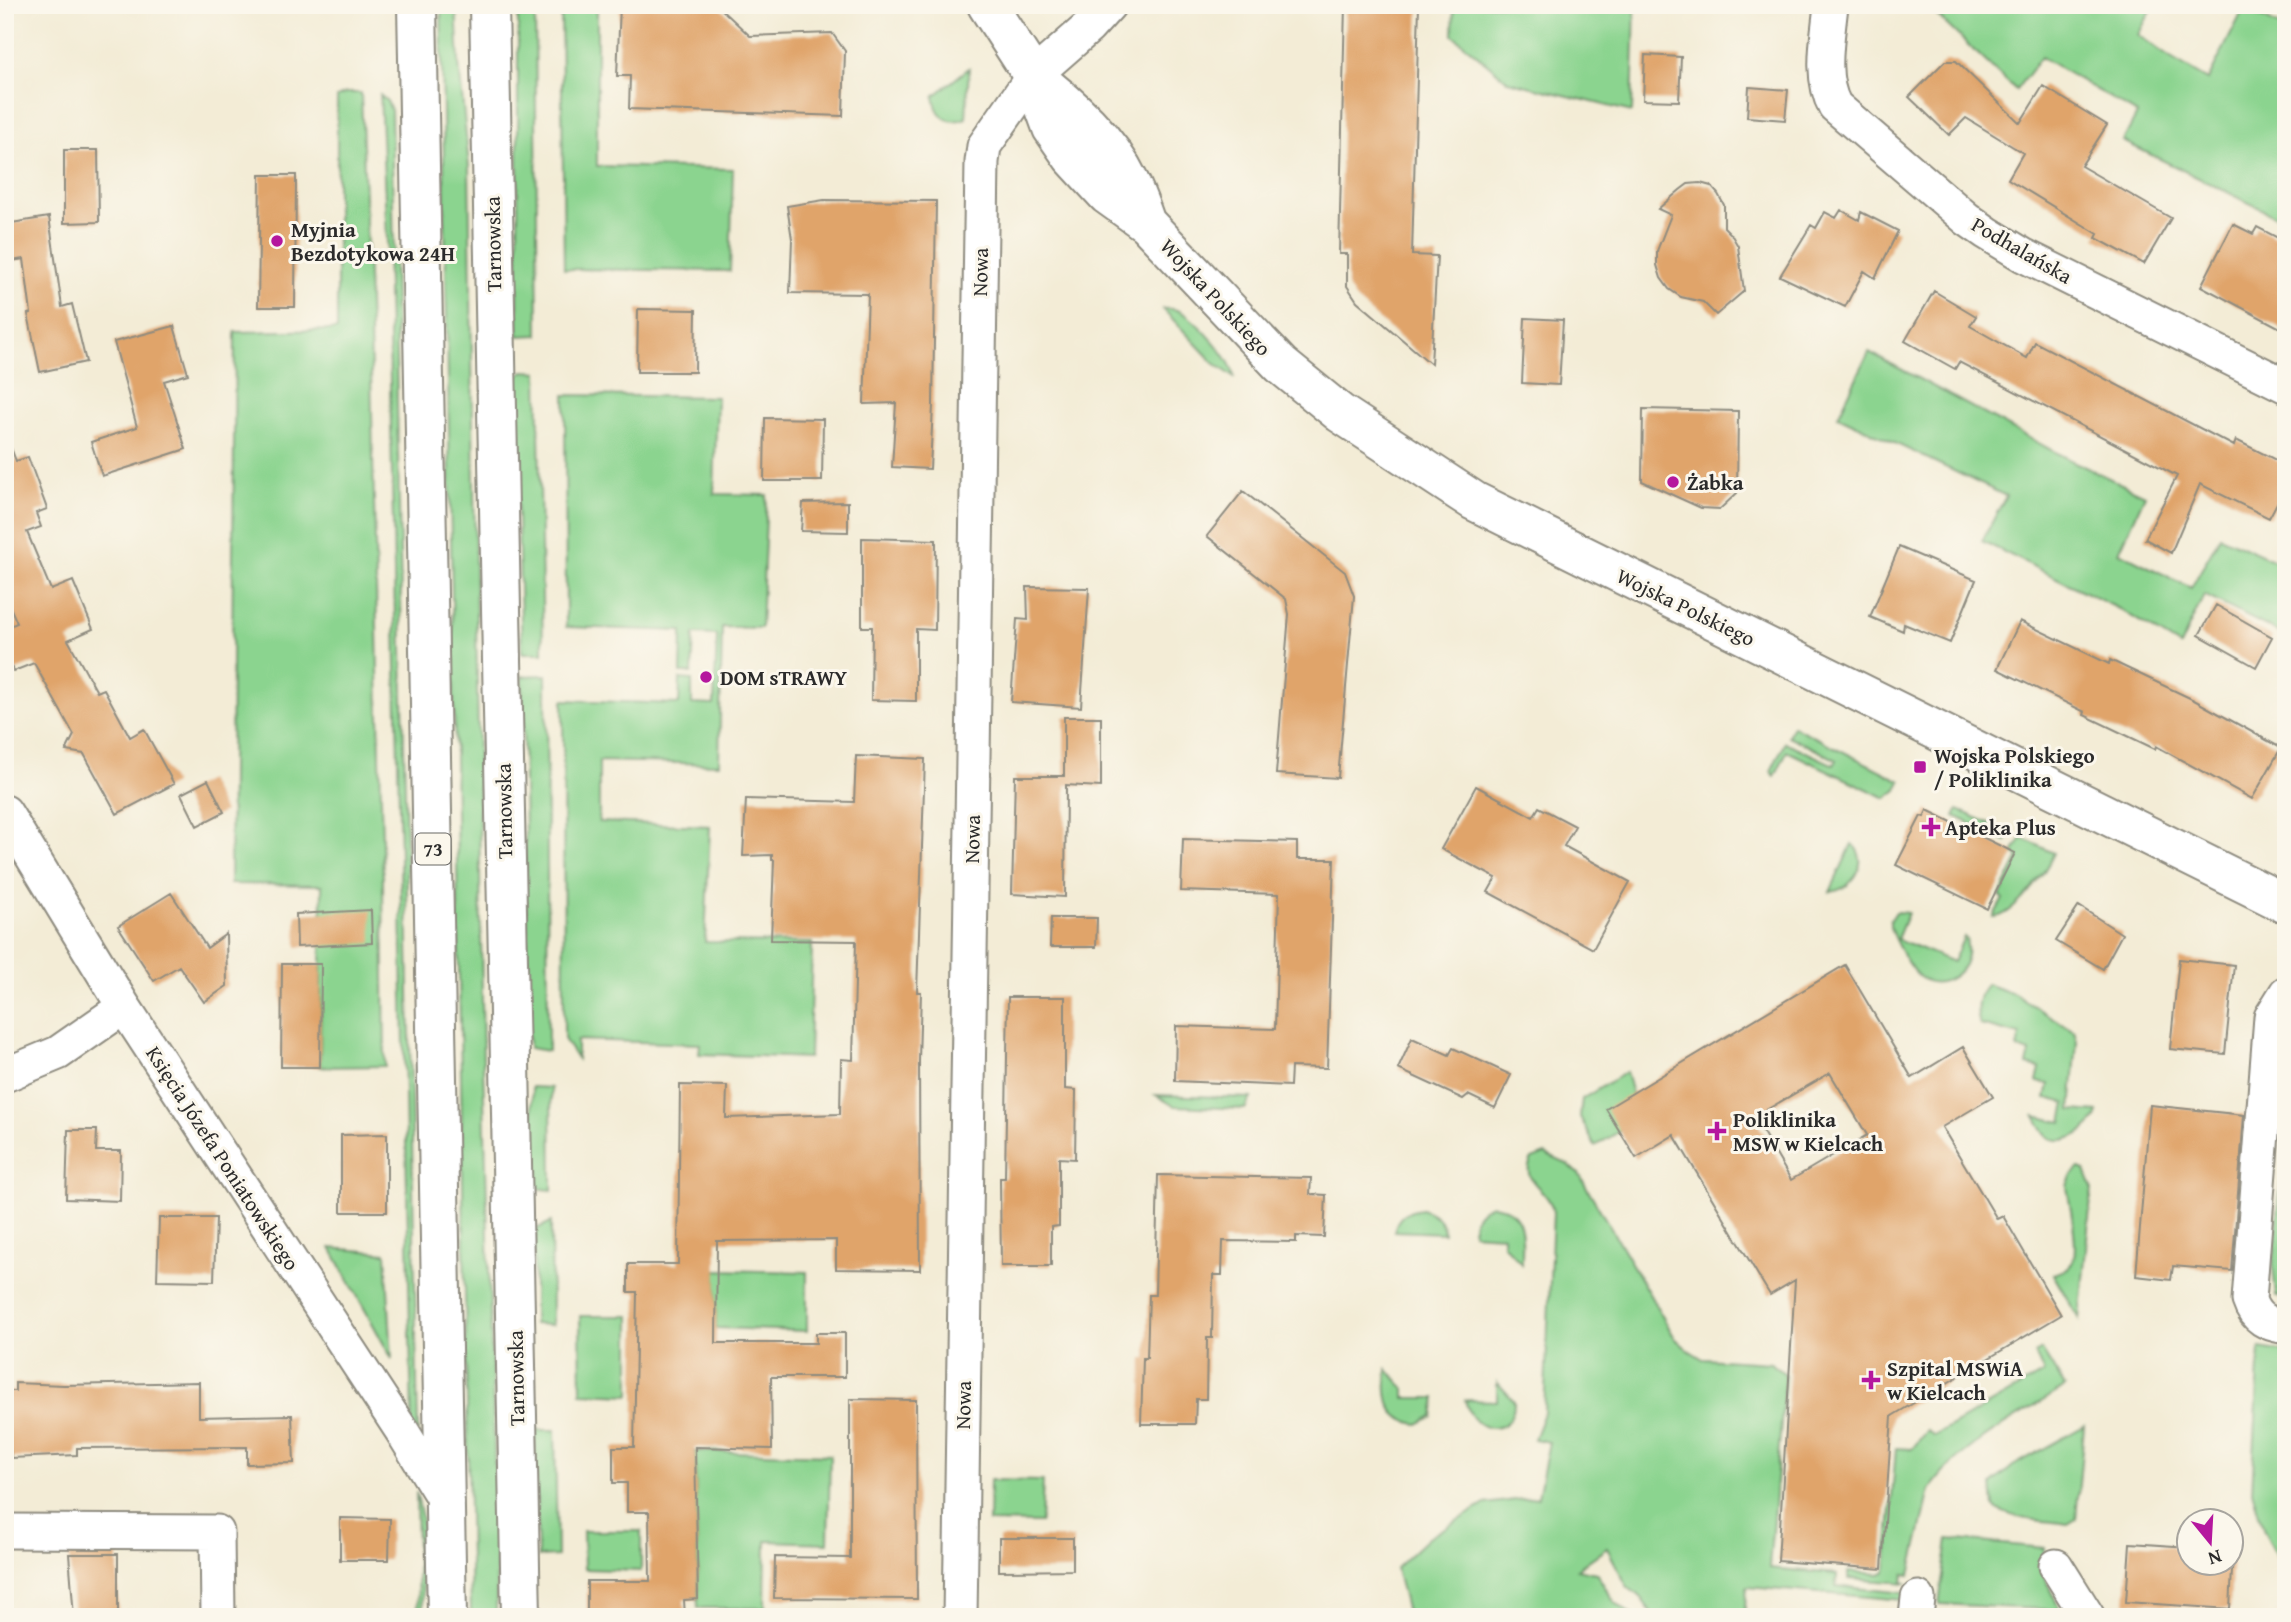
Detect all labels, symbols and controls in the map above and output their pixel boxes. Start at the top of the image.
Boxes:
street label: Tarnowska [477,196,509,292]
street label: Podhalańska [1966,209,2078,291]
place label: Myjnia Bezdotykowa 24H [291,214,455,269]
street label: Wojska Polskiego [1153,231,1279,363]
marker: Myjnia Bezdotykowa 24H [269,233,285,249]
street label: Nowa [964,247,996,297]
place label: Żabka [1687,467,1744,498]
marker: Żabka [1665,474,1681,490]
street label: Wojska Polskiego [1611,560,1761,654]
place label: DOM sTRAWY [720,662,847,693]
marker: DOM sTRAWY [698,669,714,685]
place label: Wojska Polskiego / Poliklinika [1934,740,2095,795]
marker: Wojska Polskiego / Poliklinika [1912,759,1928,775]
street label: Tarnowska [488,763,520,859]
place label: Apteka Plus [1945,812,2056,843]
street label: Nowa [956,814,988,864]
marker: Apteka Plus [1923,819,1939,835]
road number: 73 [416,834,450,864]
street label: Księcia Józefa Poniatowskiego [139,1040,307,1276]
place label: Poliklinika MSW w Kielcach [1733,1104,1884,1159]
marker: Poliklinika MSW w Kielcach [1707,1121,1727,1141]
street label: Tarnowska [500,1330,532,1426]
place label: Szpital MSWiA w Kielcach [1887,1353,2024,1408]
marker: Szpital MSWiA w Kielcach [1861,1370,1881,1390]
street label: Nowa [947,1380,979,1430]
north arrow [2176,1506,2246,1576]
text: N [2205,1543,2226,1574]

